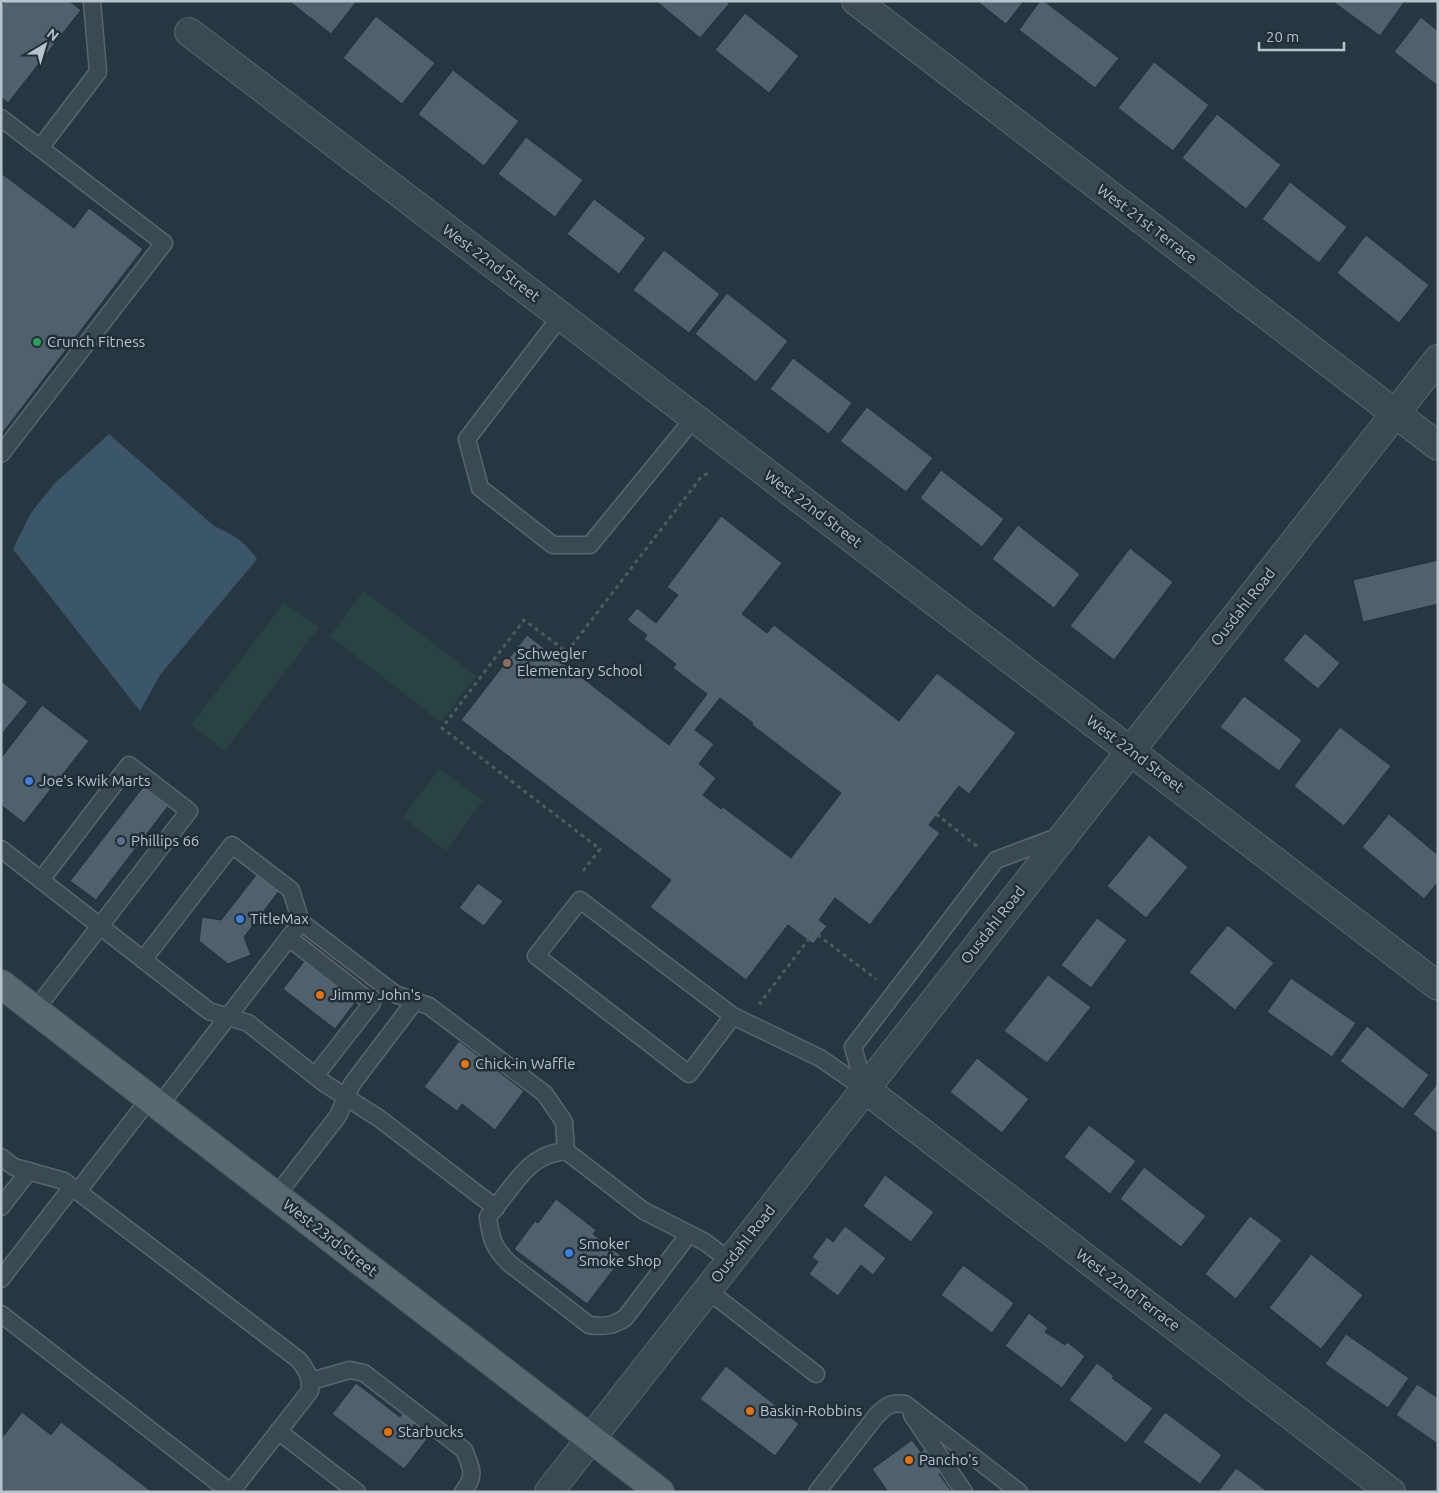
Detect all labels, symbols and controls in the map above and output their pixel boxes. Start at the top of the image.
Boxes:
north arrow [20,20,70,70]
scale bar [1259,20,1344,52]
text: N [44,25,62,44]
text: 20 m [1266,28,1299,45]
street label: West 21st Terrace [1094,180,1201,267]
street label: West 22nd Street [439,220,543,305]
place label: Crunch Fitness [47,333,145,350]
marker: Crunch Fitness [31,336,43,348]
street label: West 22nd Street [761,466,865,551]
street label: Ousdahl Road [1207,565,1278,649]
place label: Schwegler Elementary School [517,645,643,679]
marker: Schwegler Elementary School [501,657,513,669]
street label: West 22nd Street [1083,711,1187,796]
place label: Joe's Kwik Marts [39,772,151,789]
marker: Joe's Kwik Marts [23,775,35,787]
place label: Phillips 66 [131,832,199,849]
marker: Phillips 66 [115,835,127,847]
street label: Ousdahl Road [957,883,1028,967]
place label: TitleMax [250,910,309,927]
marker: TitleMax [234,913,246,925]
place label: Jimmy John's [330,986,421,1003]
marker: Jimmy John's [314,989,326,1001]
place label: Chick-in Waffle [475,1055,576,1072]
marker: Chick-in Waffle [459,1058,471,1070]
street label: West 23rd Street [280,1196,381,1280]
street label: Ousdahl Road [707,1202,778,1286]
place label: Smoker Smoke Shop [579,1235,662,1269]
street label: West 22nd Terrace [1073,1245,1184,1334]
marker: Smoker Smoke Shop [563,1247,575,1259]
place label: Baskin-Robbins [760,1402,862,1419]
marker: Baskin-Robbins [744,1405,756,1417]
place label: Starbucks [398,1423,464,1440]
marker: Starbucks [382,1426,394,1438]
place label: Pancho's [919,1451,978,1468]
marker: Pancho's [903,1454,915,1466]

